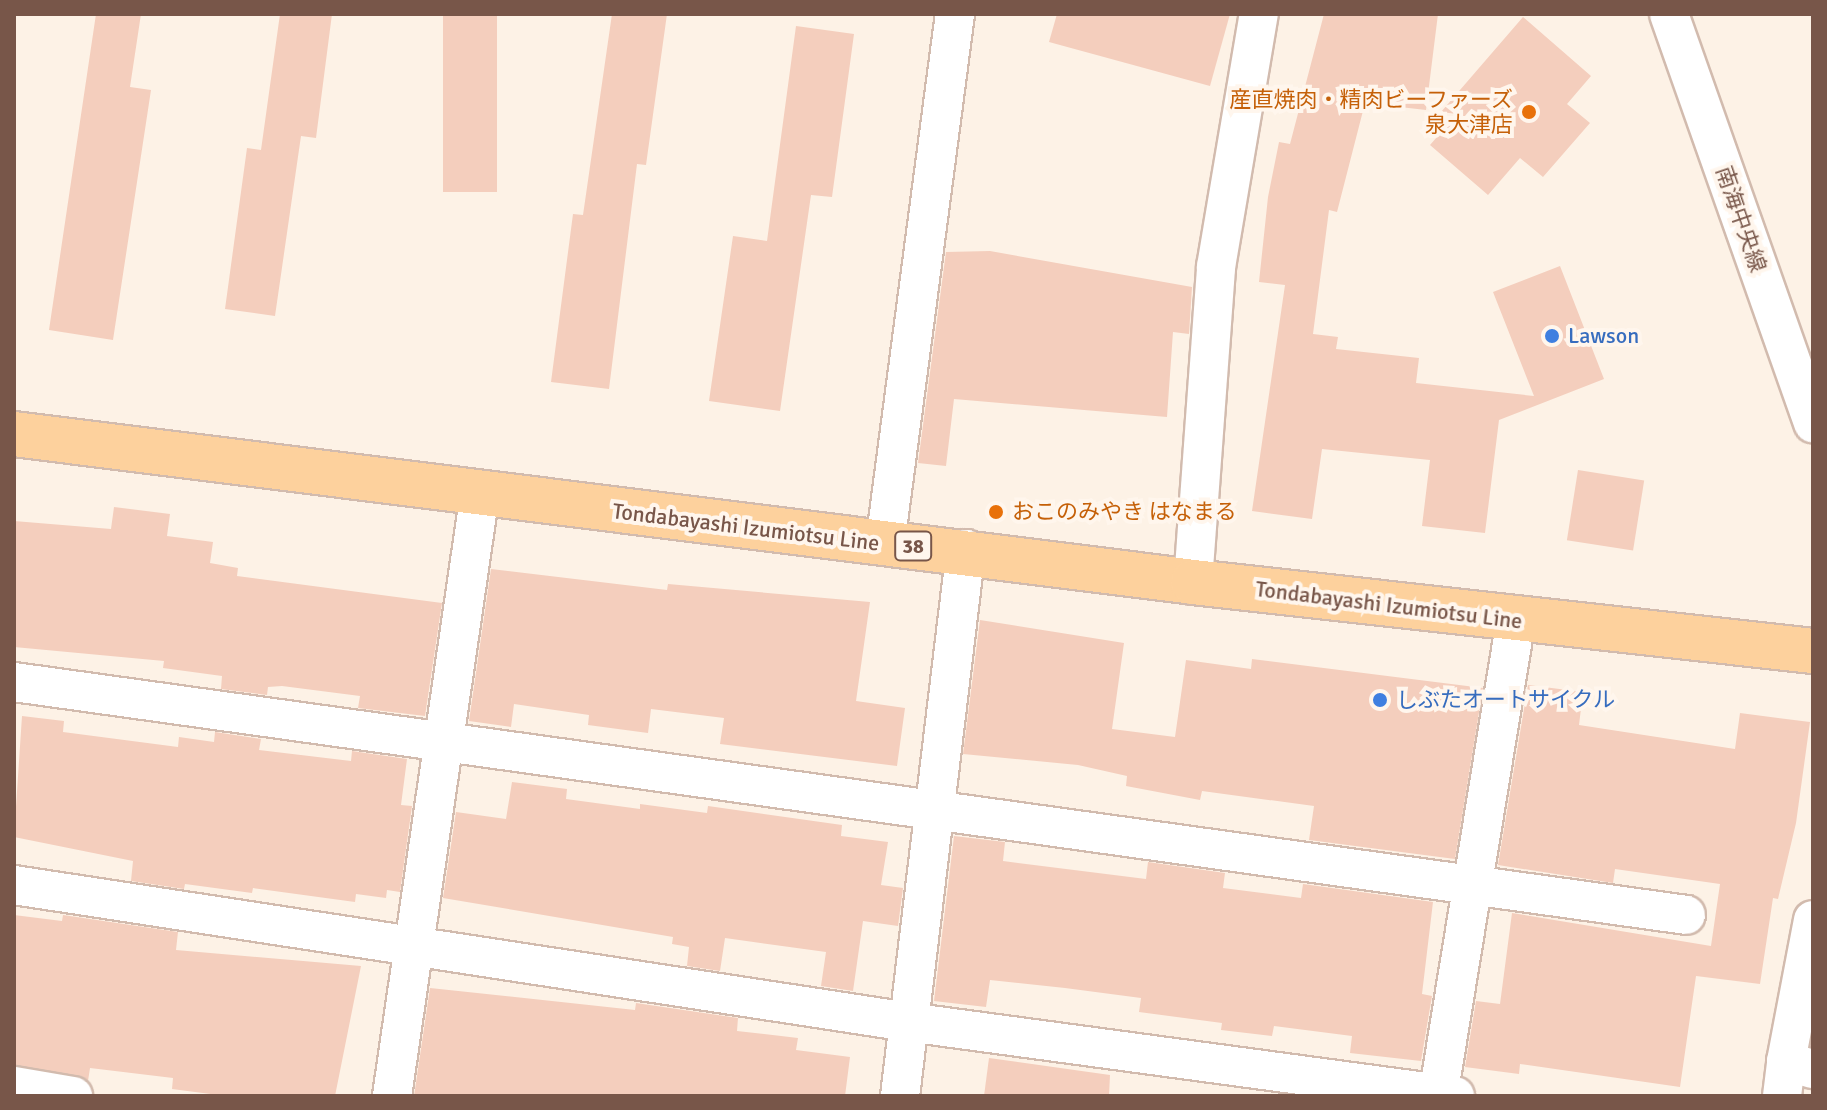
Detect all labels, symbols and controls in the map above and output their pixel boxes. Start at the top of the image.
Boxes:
place label: 産直焼肉・精肉ビーファーズ 泉大津店 [1227,86,1513,138]
marker: 産直焼肉・精肉ビーファーズ 泉大津店 [1520,103,1538,121]
street label: 南海中央線 [1711,163,1771,275]
place label: Lawson [1568,323,1639,349]
marker: Lawson [1543,327,1561,345]
street label: Tondabayashi Izumiotsu Line [611,498,881,556]
place label: おこのみやき はなまる [1012,499,1237,525]
marker: おこのみやき はなまる [987,503,1005,521]
road number: 38 [893,530,933,562]
street label: Tondabayashi Izumiotsu Line [1254,576,1524,634]
place label: しぶたオートサイクル [1396,687,1616,713]
marker: しぶたオートサイクル [1371,691,1389,709]

